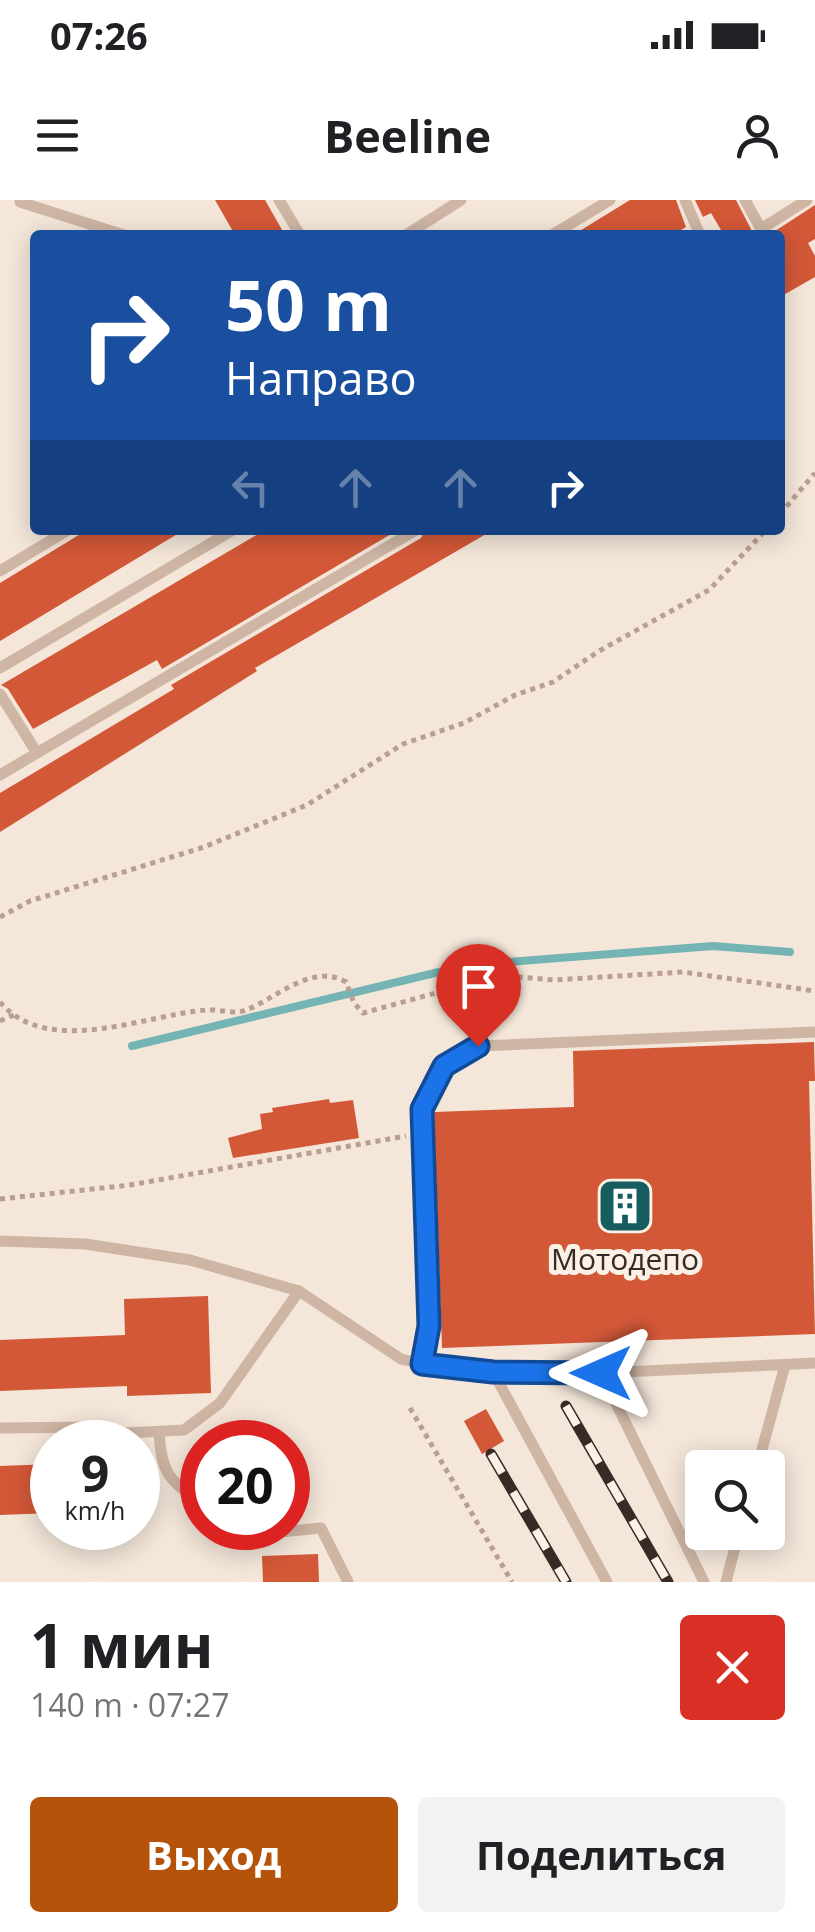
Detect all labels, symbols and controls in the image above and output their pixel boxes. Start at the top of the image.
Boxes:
text: 07:26 [50,9,148,61]
text: Beeline [324,105,491,166]
icon: menu [30,108,85,163]
icon: person [730,108,785,163]
text: 50 m [225,256,392,352]
icon: right [60,270,190,400]
text: Направо [225,347,417,408]
icon: left [223,460,278,515]
icon: ahead [328,460,383,515]
icon: ahead [433,460,488,515]
icon: right [538,460,593,515]
pin [436,944,521,1047]
icon: arrive [451,959,506,1014]
building icon: Мотодепо [595,1176,655,1236]
place label: Мотодепо [551,1238,699,1279]
position arrow [549,1321,653,1425]
speed limit sign: 20 [180,1420,310,1550]
text: 9 [81,1439,109,1507]
map controls [685,1450,785,1550]
button: search [685,1450,785,1550]
text: km/h [65,1493,125,1527]
text: 1 мин [30,1604,214,1686]
button: close [680,1615,785,1720]
text: 140 m · 07:27 [30,1683,229,1726]
button: Выход [30,1797,398,1912]
button: Поделиться [418,1797,785,1912]

